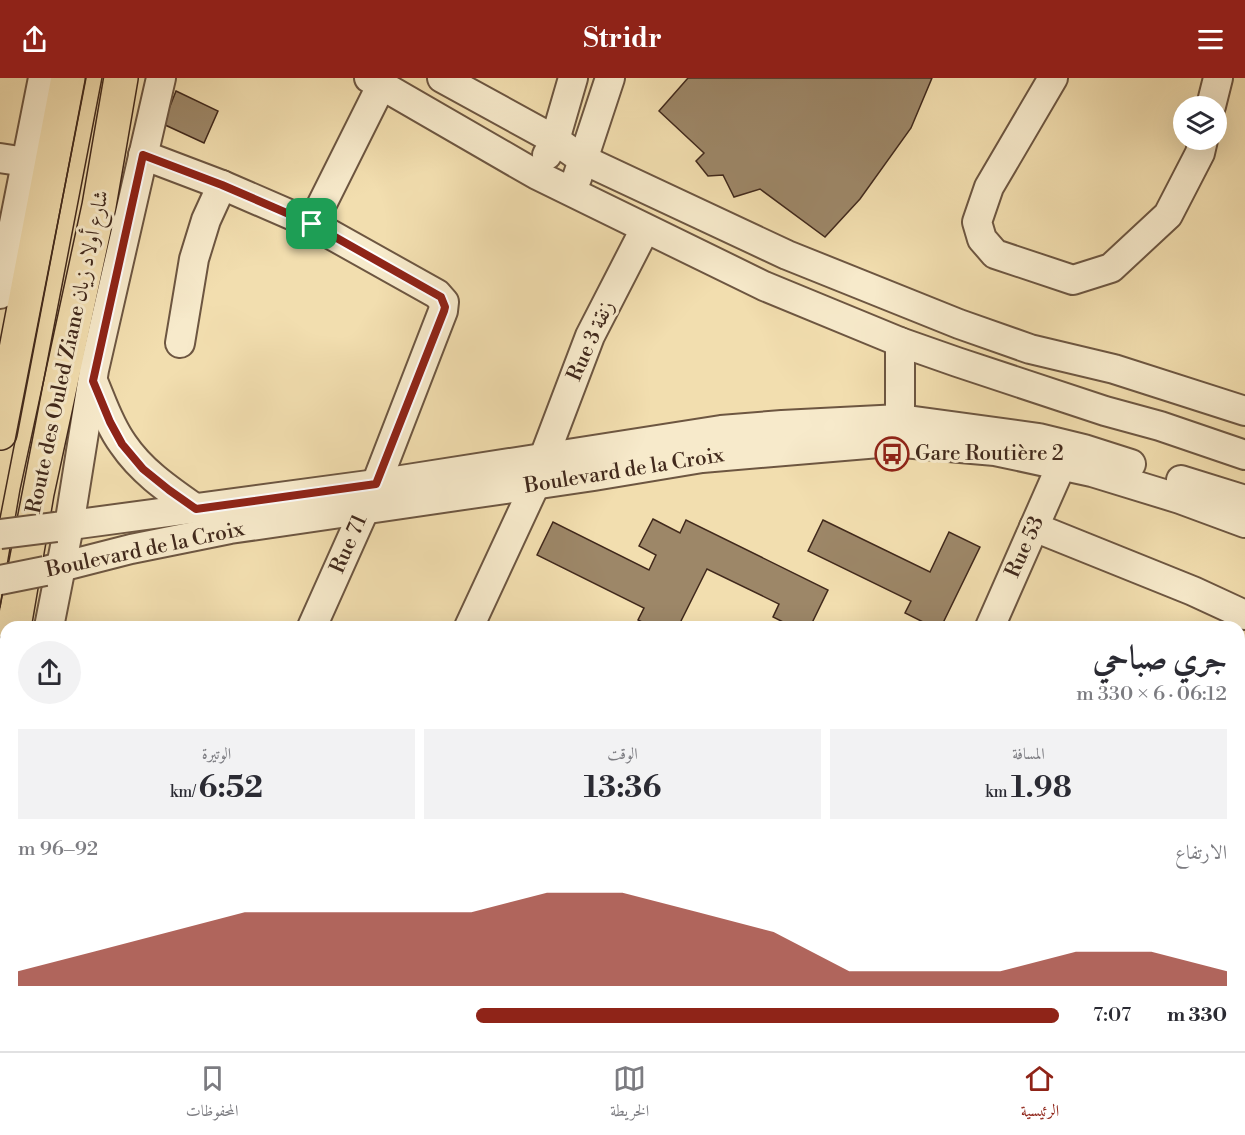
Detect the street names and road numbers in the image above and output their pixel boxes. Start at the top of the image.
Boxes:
street label: Route des Ouled Ziane شارع أولاد زيان [18,187,119,517]
street label: Rue 3 زنقة [562,297,620,385]
street label: Boulevard de la Croix [521,442,726,500]
street label: Rue 71 [325,510,373,578]
street label: Rue 53 [1000,512,1050,582]
street label: Boulevard de la Croix [42,516,247,584]

